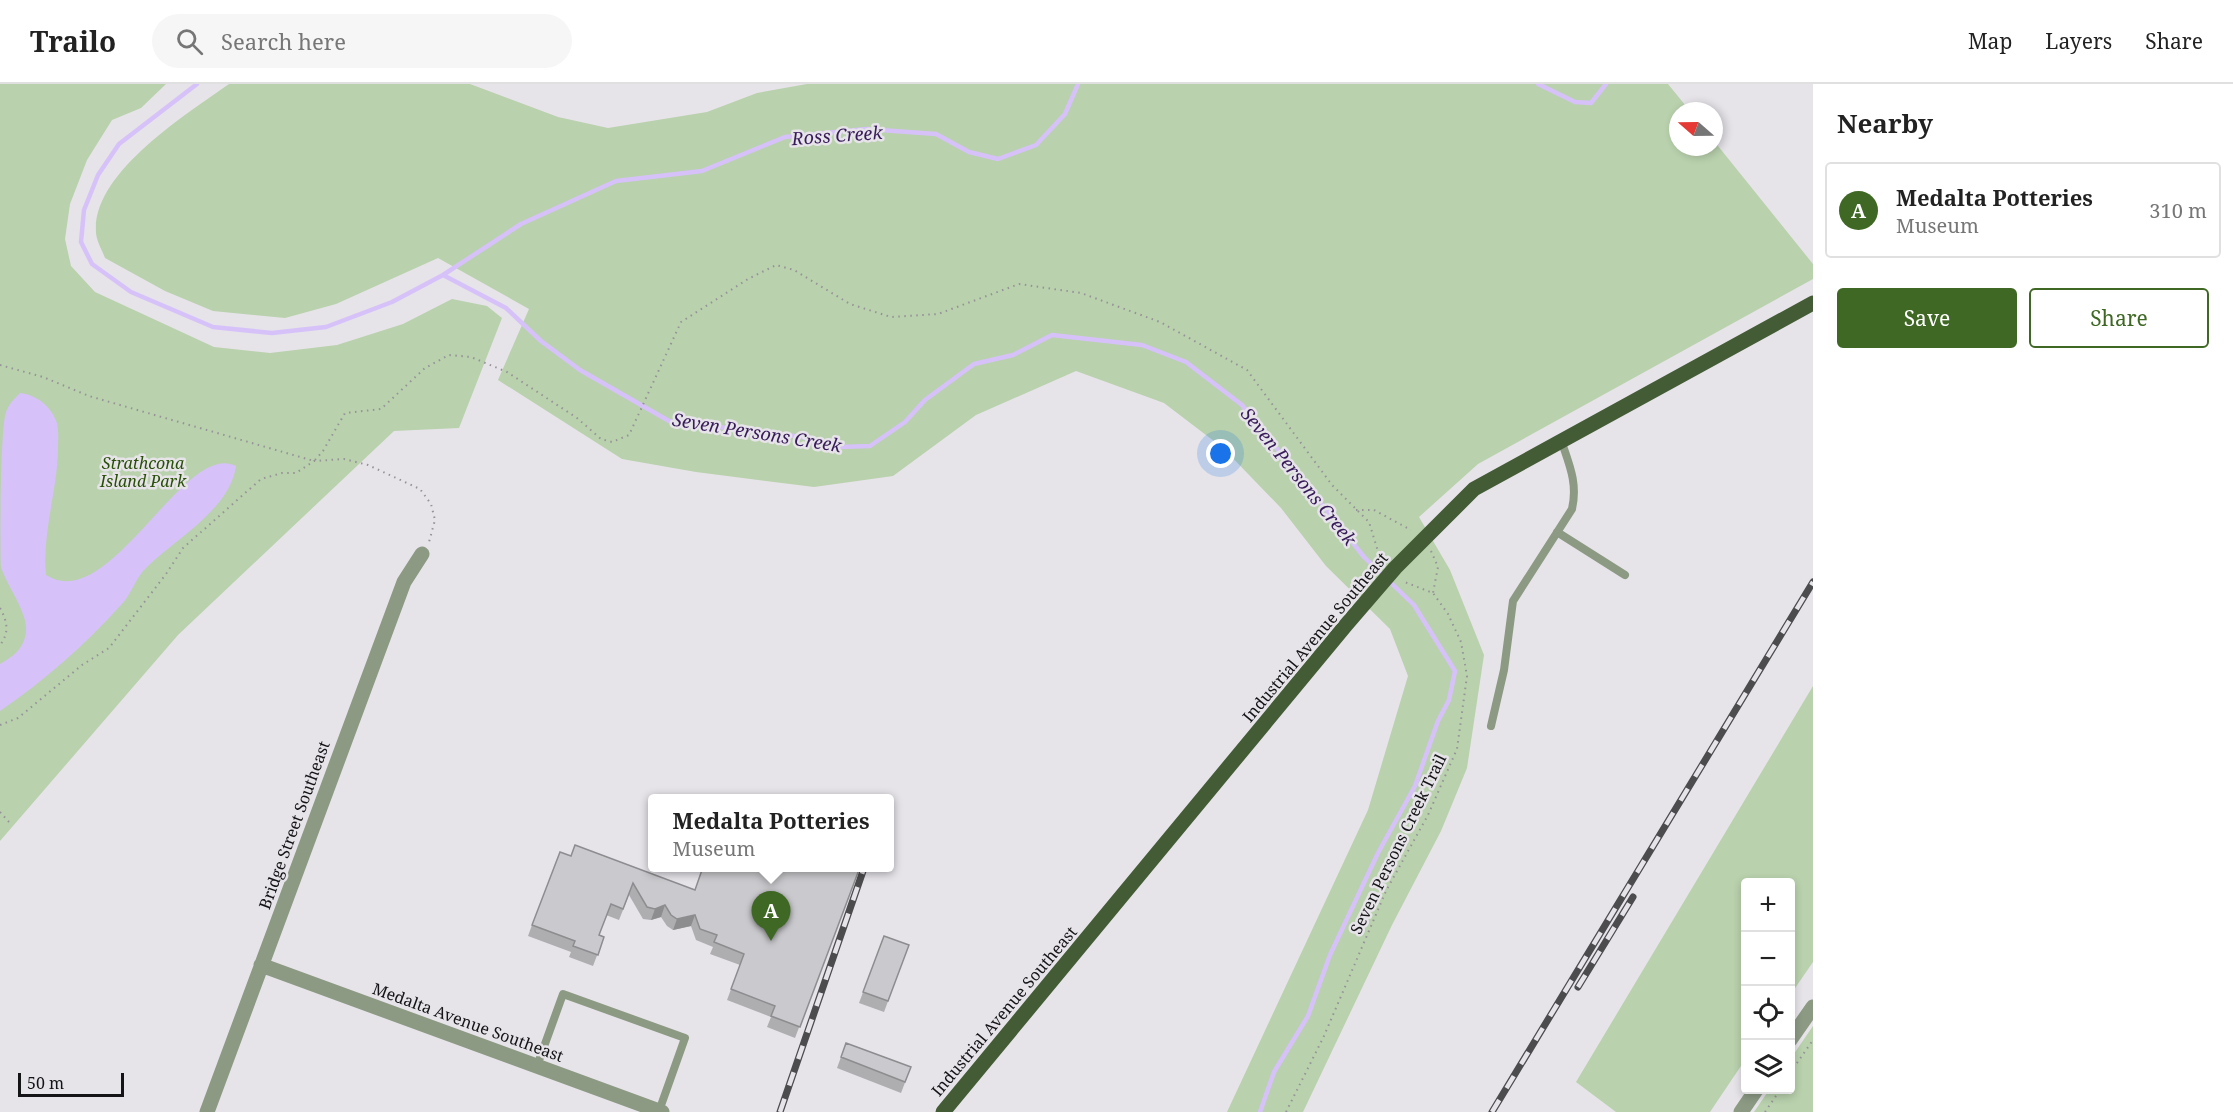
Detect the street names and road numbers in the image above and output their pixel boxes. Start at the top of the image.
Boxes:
street label: Industrial Avenue Southeast [1237,547,1393,727]
street label: Bridge Street Southeast [253,738,335,912]
street label: Seven Persons Creek Trail [1345,750,1451,938]
street label: Industrial Avenue Southeast [926,921,1082,1101]
street label: Medalta Avenue Southeast [369,977,567,1067]

